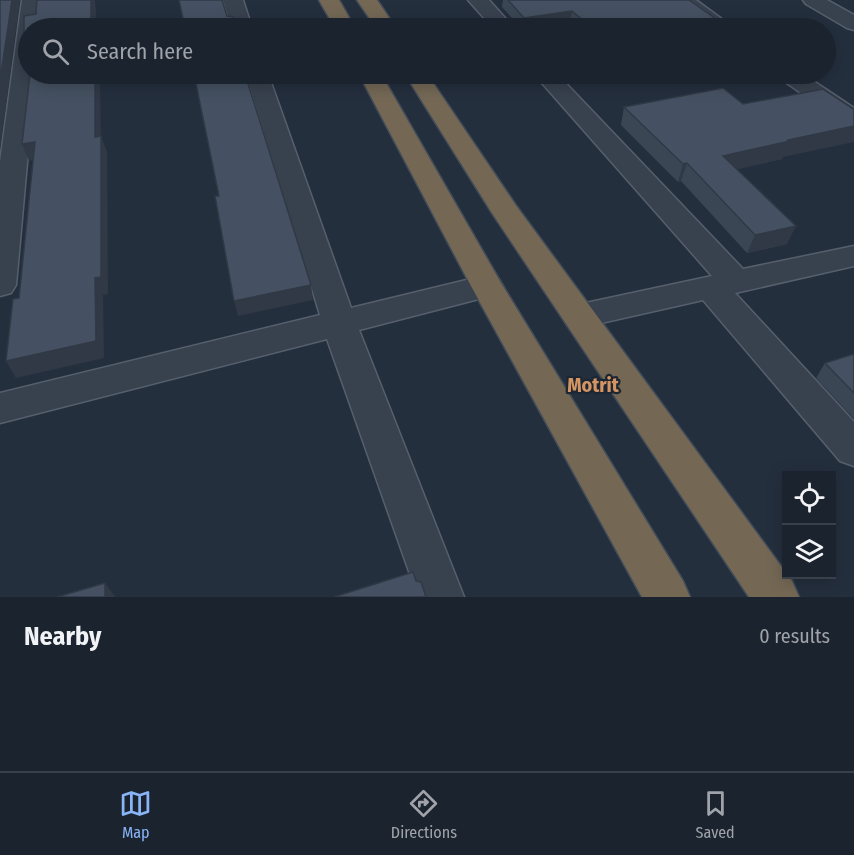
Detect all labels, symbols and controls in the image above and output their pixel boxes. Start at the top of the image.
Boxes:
search box [18,18,836,84]
icon: search [39,35,72,68]
text: Search here [87,38,193,65]
district label: Motrit [567,373,620,397]
map controls [782,471,836,579]
button: locate [782,471,836,525]
button: layers [782,525,836,579]
text: Nearby [24,621,101,652]
text: 0 results [759,624,830,648]
tab: Map [119,787,152,842]
tab: Directions [391,787,457,842]
tab: Saved [696,787,735,842]

